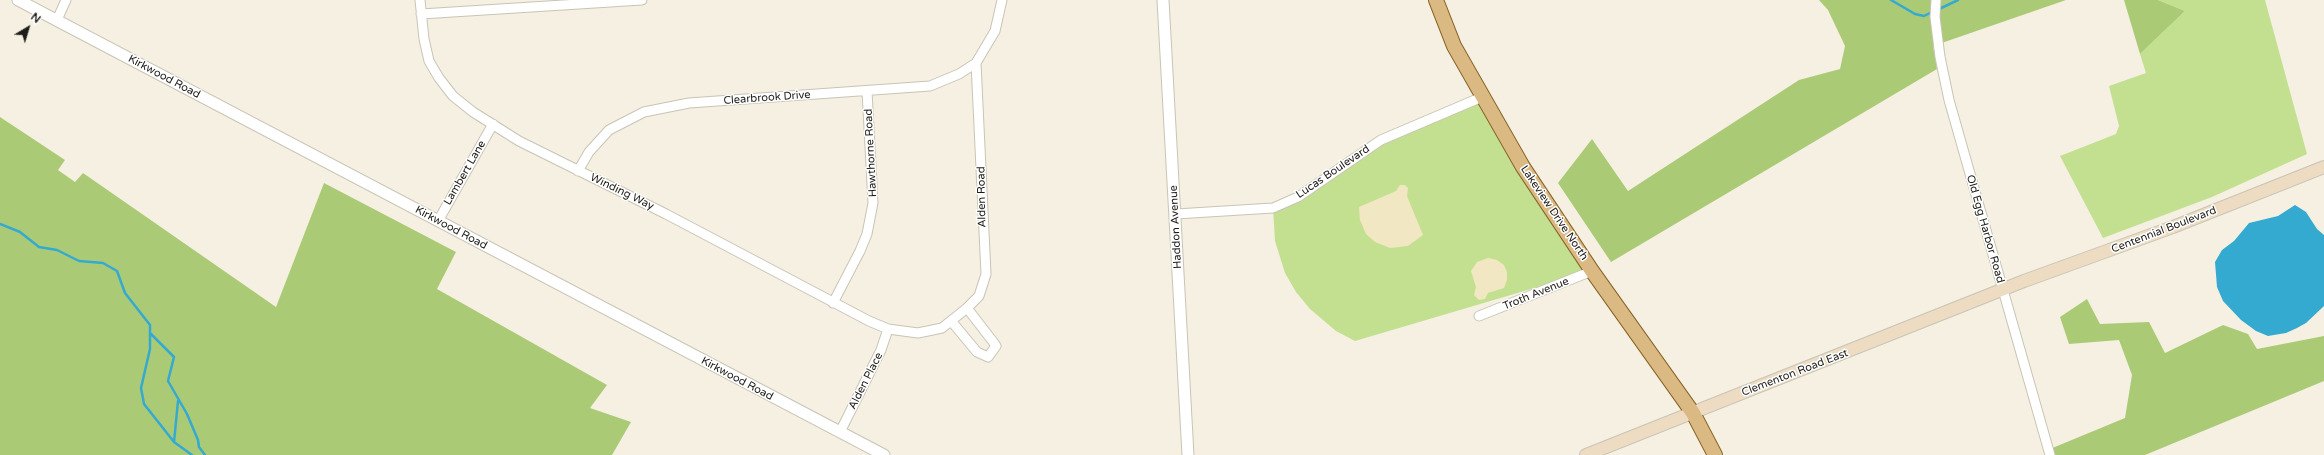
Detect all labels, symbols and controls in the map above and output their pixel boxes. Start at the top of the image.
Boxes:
north arrow [8,8,48,48]
text: N [28,10,43,26]
street label: Kirkwood Road [126,52,202,102]
street label: Clearbrook Drive [723,88,811,108]
street label: Hawthorne Road [862,108,880,198]
street label: Lambert Lane [441,138,489,208]
street label: Lucas Boulevard [1294,142,1372,202]
street label: Lakeview Drive North [1517,163,1591,263]
street label: Alden Road [975,166,989,228]
street label: Winding Way [588,171,656,213]
street label: Old Egg Harbor Road [1963,173,2007,285]
street label: Haddon Avenue [1167,185,1185,269]
street label: Kirkwood Road [413,203,489,253]
street label: Centennial Boulevard [2110,204,2218,256]
street label: Troth Avenue [1501,275,1571,313]
street label: Clementon Road East [1740,347,1850,399]
street label: Alden Place [846,350,886,412]
street label: Kirkwood Road [699,354,775,404]

